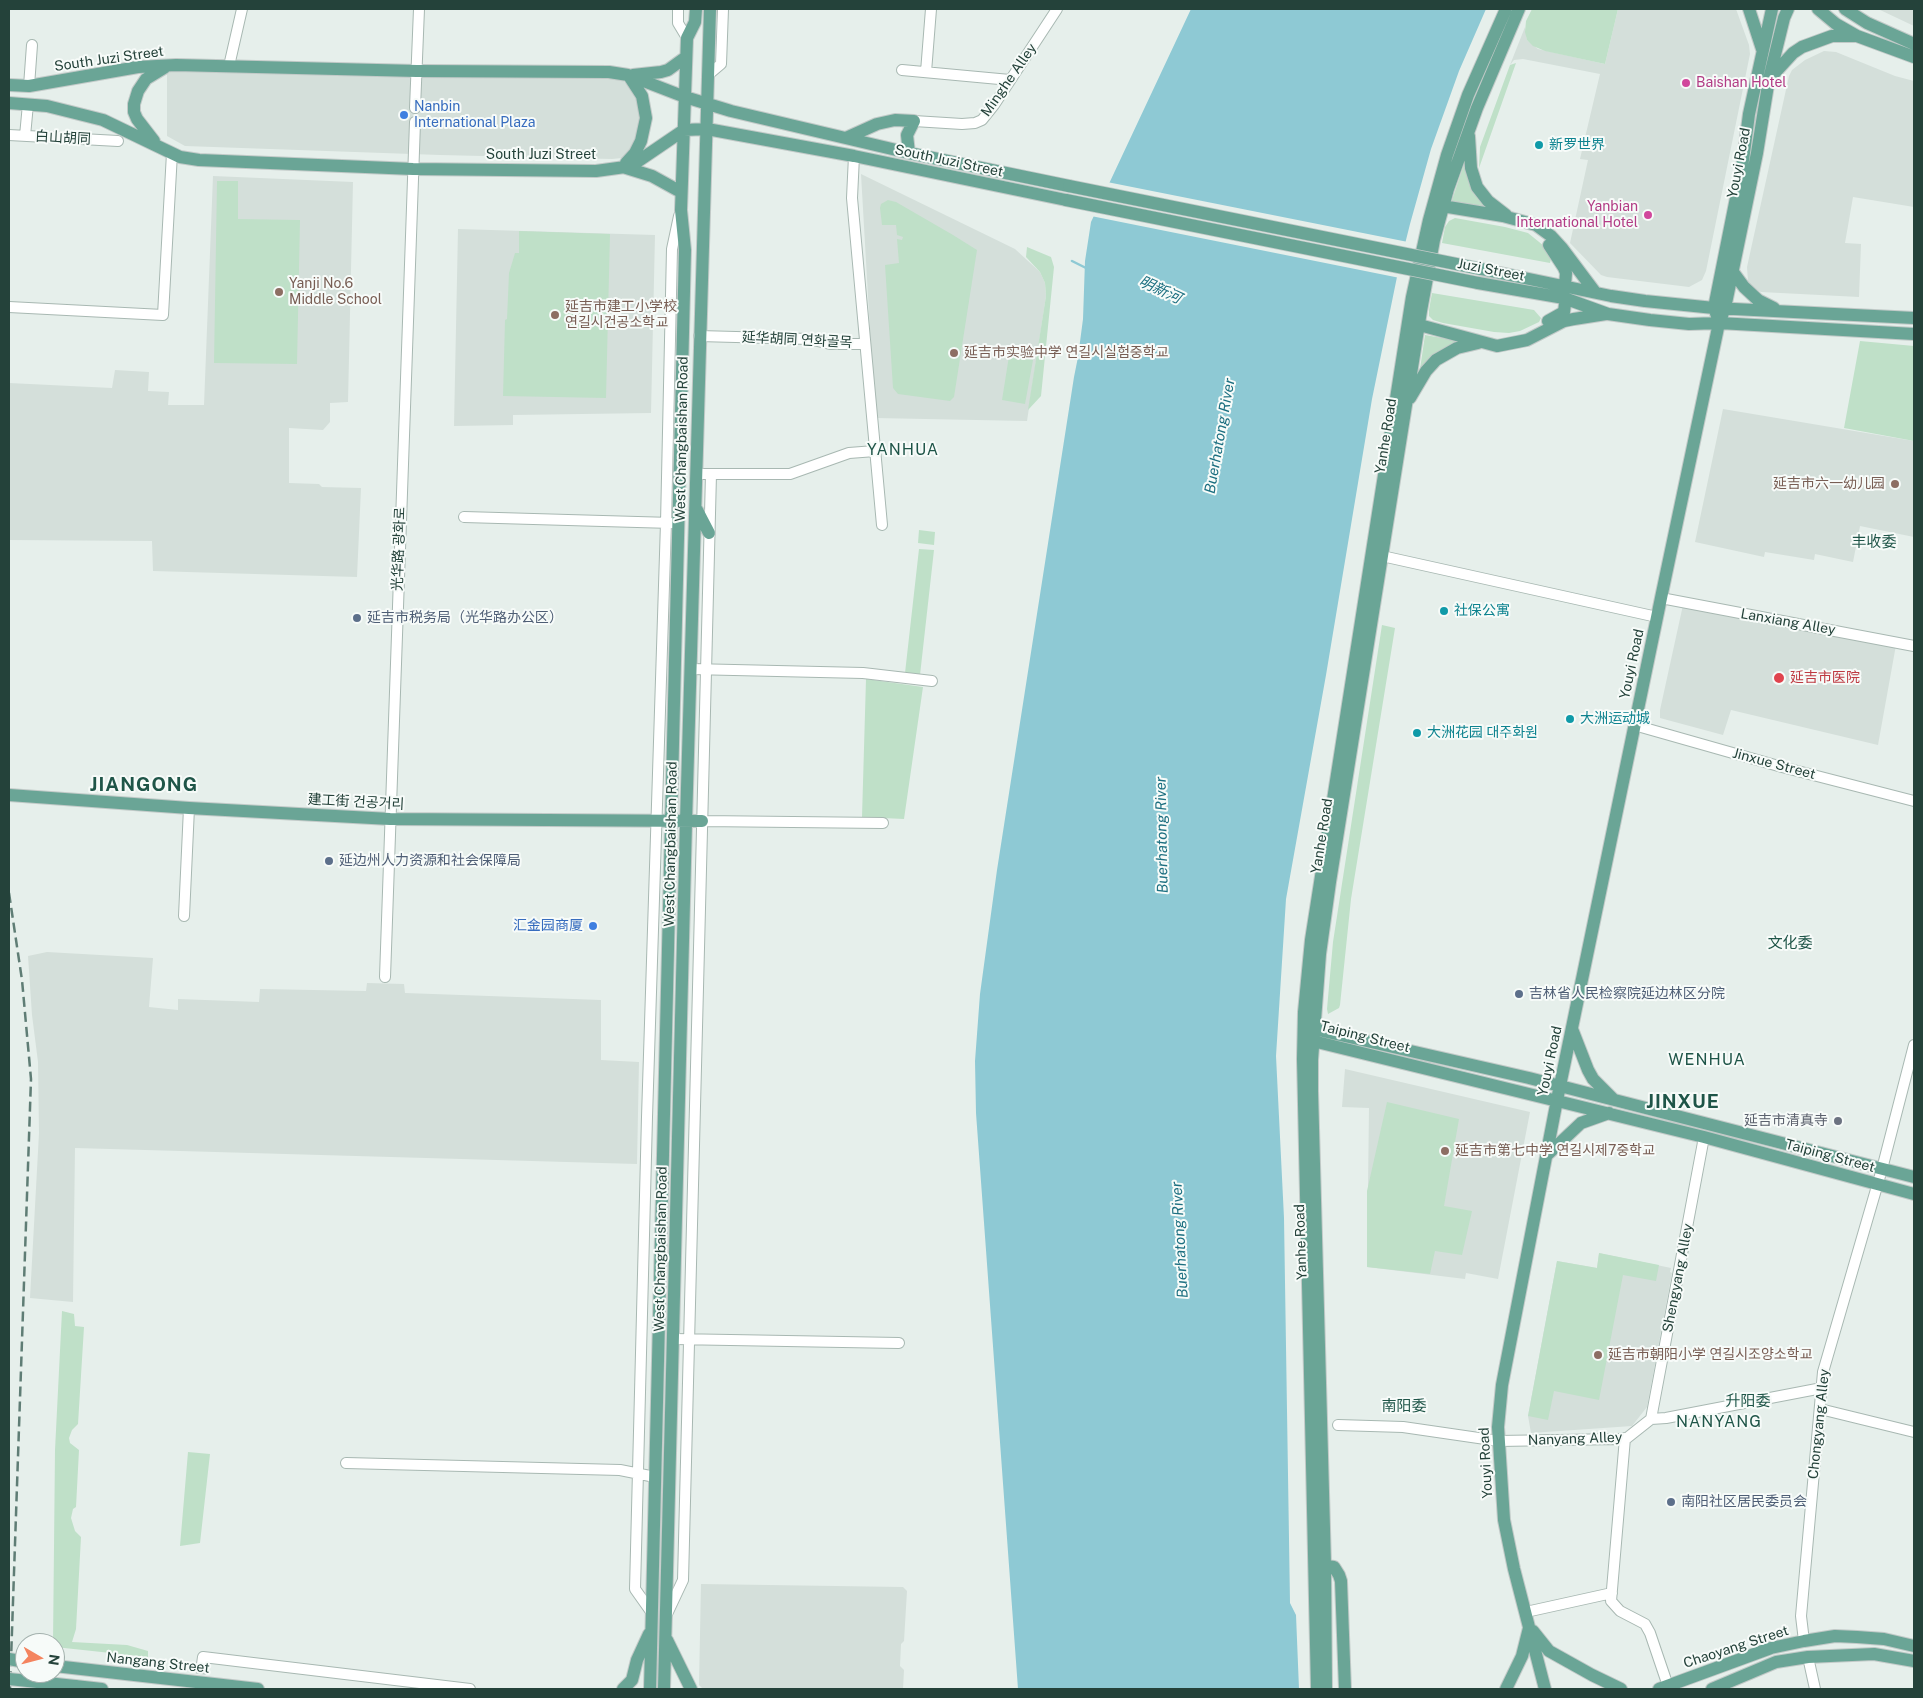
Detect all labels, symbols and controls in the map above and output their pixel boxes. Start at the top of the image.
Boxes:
street label: Minghe Alley [978,40,1040,120]
street label: South Juzi Street [53,43,165,75]
place label: Baishan Hotel [1696,75,1787,91]
marker: Baishan Hotel [1680,77,1692,89]
place label: Nanbin International Plaza [414,99,536,132]
marker: Nanbin International Plaza [398,109,410,121]
street label: Youyi Road [1724,126,1754,200]
street label: 白山胡同 [35,128,91,148]
place label: 新罗世界 [1549,137,1605,153]
marker: 新罗世界 [1533,139,1545,151]
street label: South Juzi Street [893,141,1005,181]
street label: South Juzi Street [486,147,596,163]
place label: Yanbian International Hotel [1516,199,1638,232]
marker: Yanbian International Hotel [1642,209,1654,221]
street label: Juzi Street [1456,255,1526,285]
water label: 明新河 [1136,272,1184,308]
place label: Yanji No.6 Middle School [289,276,382,308]
marker: Yanji No.6 Middle School [273,286,285,298]
place label: 延吉市建工小学校 연길시건공소학교 [565,299,677,332]
marker: 延吉市建工小学校 연길시건공소학교 [549,309,561,321]
street label: 延华胡同 연화골목 [741,329,853,351]
place label: 延吉市实验中学 연길시실험중학교 [964,345,1168,361]
marker: 延吉市实验中学 연길시실험중학교 [948,347,960,359]
street label: West Changbaishan Road [672,356,692,522]
water label: Buerhatong River [1201,377,1239,495]
street label: Yanhe Road [1372,397,1400,475]
district label: YANHUA [866,440,940,460]
place label: 延吉市六一幼儿园 [1773,476,1885,492]
marker: 延吉市六一幼儿园 [1889,478,1901,490]
street label: 光华路 광화로 [389,507,409,591]
district label: 丰收委 [1852,533,1896,551]
place label: 社保公寓 [1454,603,1510,619]
marker: 社保公寓 [1438,605,1450,617]
street label: Lanxiang Alley [1739,605,1837,639]
place label: 延吉市税务局（光华路办公区） [367,610,563,626]
marker: 延吉市税务局（光华路办公区） [351,612,363,624]
street label: Youyi Road [1616,627,1648,701]
place label: 延吉市医院 [1790,670,1860,686]
marker: 延吉市医院 [1772,671,1786,685]
place label: 大洲运动城 [1580,711,1650,727]
marker: 大洲运动城 [1564,713,1576,725]
place label: 大洲花园 대주화원 [1427,725,1538,741]
marker: 大洲花园 대주화원 [1411,727,1423,739]
street label: Jinxue Street [1731,745,1817,783]
street label: West Changbaishan Road [661,761,681,927]
district label: JIANGONG [89,774,199,796]
water label: Buerhatong River [1152,776,1172,894]
street label: 建工街 건공거리 [307,791,405,813]
street label: Yanhe Road [1308,797,1336,875]
place label: 延边州人力资源和社会保障局 [339,853,521,869]
marker: 延边州人力资源和社会保障局 [323,855,335,867]
place label: 汇金园商厦 [513,918,583,934]
marker: 汇金园商厦 [587,920,599,932]
district label: 文化委 [1768,934,1812,952]
place label: 吉林省人民检察院延边林区分院 [1529,986,1725,1002]
marker: 吉林省人民检察院延边林区分院 [1513,988,1525,1000]
street label: Taiping Street [1318,1018,1412,1056]
street label: Youyi Road [1534,1024,1566,1098]
district label: WENHUA [1667,1050,1747,1070]
district label: JINXUE [1645,1091,1721,1113]
place label: 延吉市清真寺 [1744,1113,1828,1129]
marker: 延吉市清真寺 [1832,1115,1844,1127]
street label: Taiping Street [1784,1136,1876,1176]
place label: 延吉市第七中学 연길시제7중학교 [1455,1143,1655,1159]
marker: 延吉市第七中学 연길시제7중학교 [1439,1145,1451,1157]
street label: West Changbaishan Road [651,1166,671,1332]
water label: Buerhatong River [1168,1181,1192,1299]
street label: Yanhe Road [1291,1204,1311,1280]
street label: Shengyang Alley [1659,1222,1697,1334]
place label: 延吉市朝阳小学 연길시조양소학교 [1608,1347,1812,1363]
marker: 延吉市朝阳小学 연길시조양소학교 [1592,1349,1604,1361]
street label: Chongyang Alley [1805,1368,1833,1480]
district label: 升阳委 [1726,1392,1770,1410]
district label: 南阳委 [1382,1397,1426,1415]
district label: NANYANG [1675,1412,1763,1432]
street label: Youyi Road [1476,1427,1496,1499]
street label: Nanyang Alley [1527,1429,1623,1449]
place label: 南阳社区居民委员会 [1681,1494,1807,1510]
marker: 南阳社区居民委员会 [1665,1496,1677,1508]
street label: Chaoyang Street [1681,1622,1791,1672]
north arrow [15,1633,65,1683]
street label: Nangang Street [106,1649,210,1677]
text: N [45,1653,63,1666]

